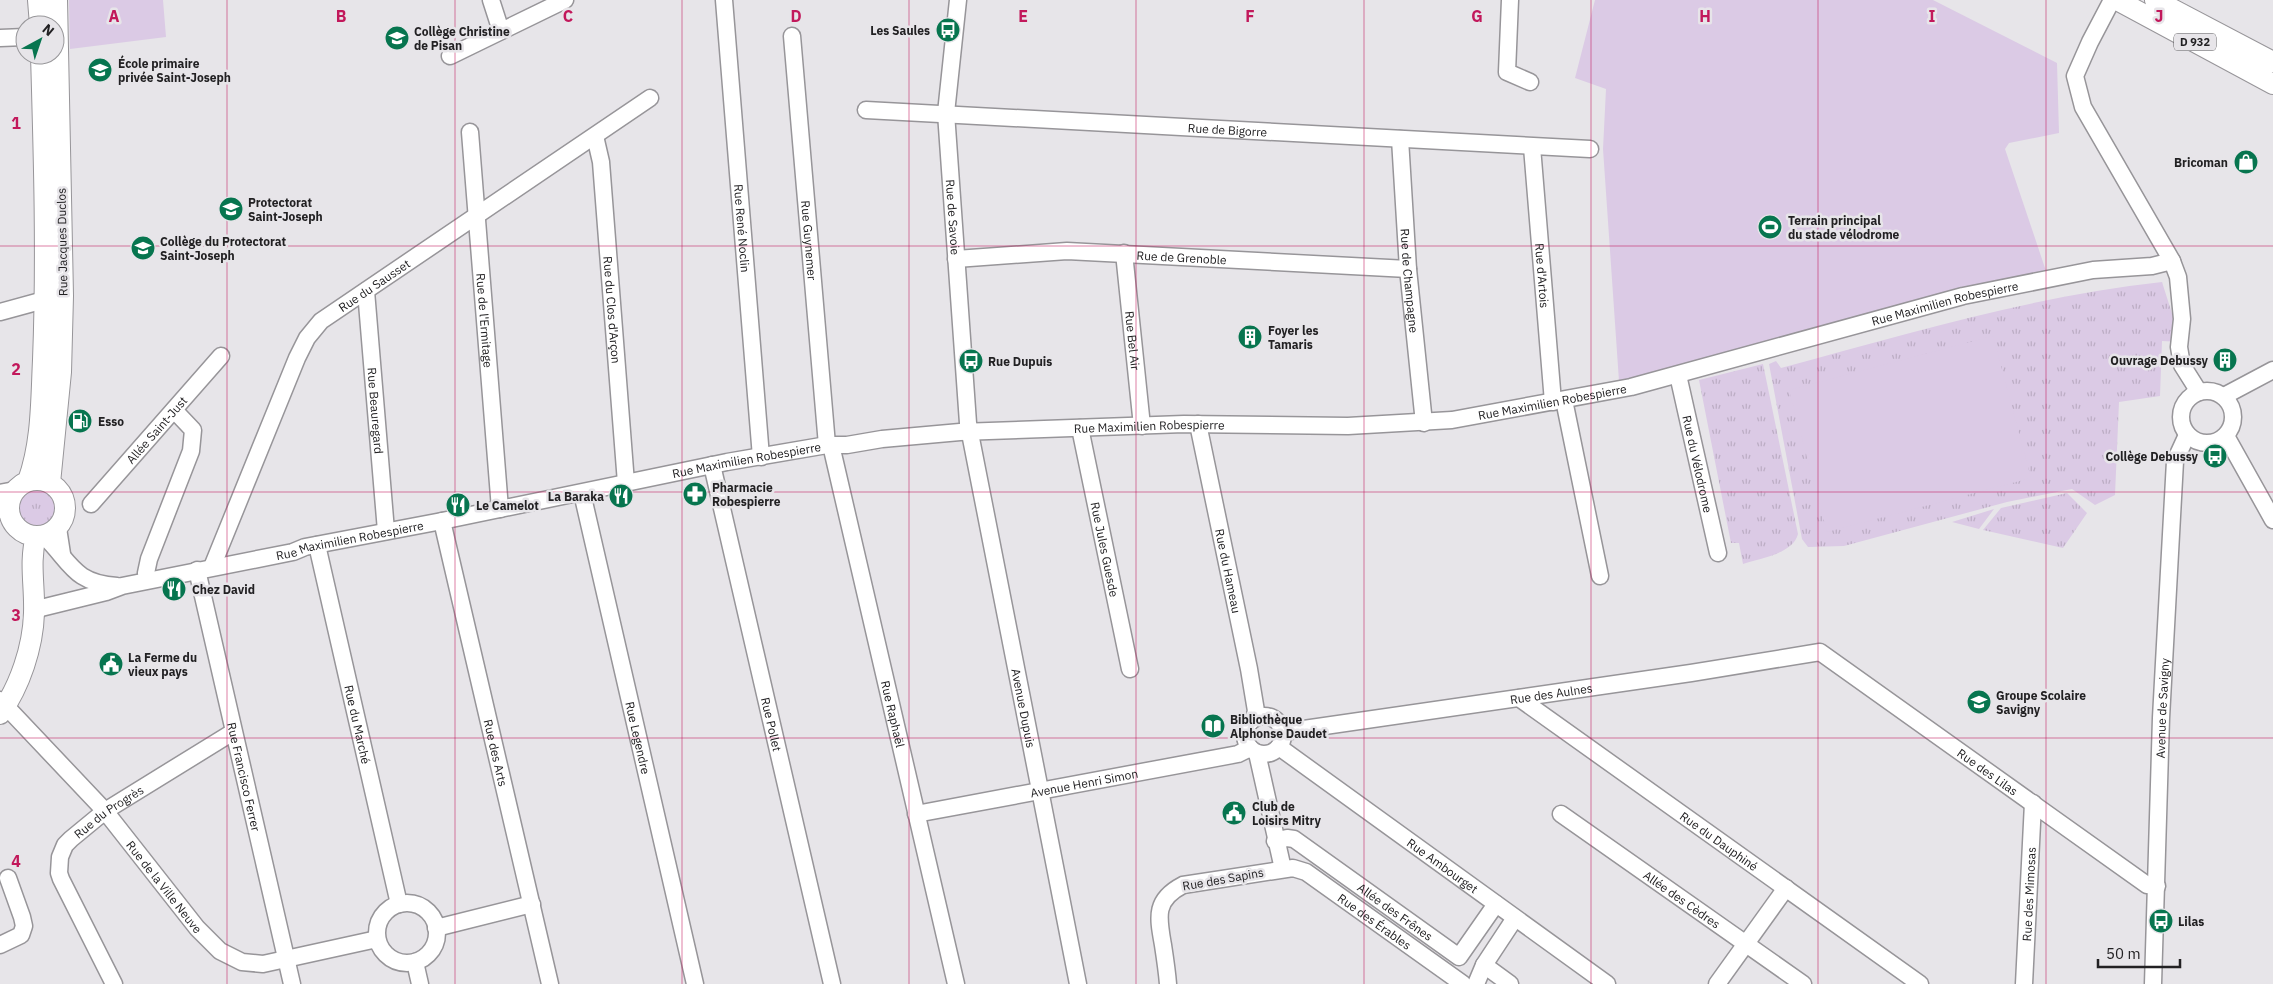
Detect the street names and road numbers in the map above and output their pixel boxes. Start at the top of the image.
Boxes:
road number: D 932 [2174,34,2216,51]
street label: Rue de Bigorre [1187,120,1268,139]
street label: Rue de Savoie [943,179,964,256]
street label: Rue René Noclin [731,183,754,273]
street label: Rue Jacques Duclos [54,188,70,296]
street label: Rue Guynemer [799,200,820,281]
street label: Rue de Champagne [1398,228,1422,334]
street label: Rue d'Artois [1532,242,1553,309]
street label: Rue de Grenoble [1136,247,1227,267]
street label: Rue du Sausset [335,256,413,315]
street label: Rue du Clos d'Arçon [601,256,624,364]
street label: Rue de l'Ermitage [474,272,496,369]
street label: Rue Maximilien Robespierre [1870,278,2020,328]
street label: Rue Bel Air [1123,310,1144,372]
street label: Rue Beauregard [365,367,387,454]
street label: Rue Maximilien Robespierre [1477,380,1628,423]
street label: Allée Saint-Just [123,393,190,466]
street label: Rue du Vélodrome [1680,414,1716,514]
street label: Rue Maximilien Robespierre [1073,416,1225,435]
street label: Rue Maximilien Robespierre [671,439,822,481]
street label: Rue Jules Guesde [1088,501,1122,599]
street label: Rue Maximilien Robespierre [274,517,425,563]
street label: Rue du Hameau [1212,527,1245,614]
street label: Avenue de Savigny [2152,657,2172,759]
street label: Avenue Dupuis [1009,667,1039,749]
street label: Rue Raphaël [878,679,908,749]
street label: Rue des Aulnes [1509,680,1594,707]
street label: Rue du Marché [342,683,374,766]
street label: Rue Pollet [758,696,785,753]
street label: Rue Legendre [623,700,654,776]
street label: Rue des Arts [481,718,511,788]
street label: Rue Francisco Ferrer [225,721,264,833]
street label: Rue des Lilas [1955,745,2021,798]
street label: Avenue Henri Simon [1029,765,1139,800]
street label: Rue du Progrès [71,782,146,841]
street label: Rue du Dauphiné [1677,808,1761,874]
street label: Rue Ambourget [1404,835,1481,896]
street label: Rue de la Ville Neuve [124,837,205,936]
street label: Rue des Mimosas [2019,846,2038,942]
street label: Rue des Sapins [1181,864,1265,894]
street label: Allée des Cèdres [1641,867,1723,931]
street label: Allée des Frênes [1355,879,1436,944]
street label: Rue des Érables [1335,890,1415,952]

